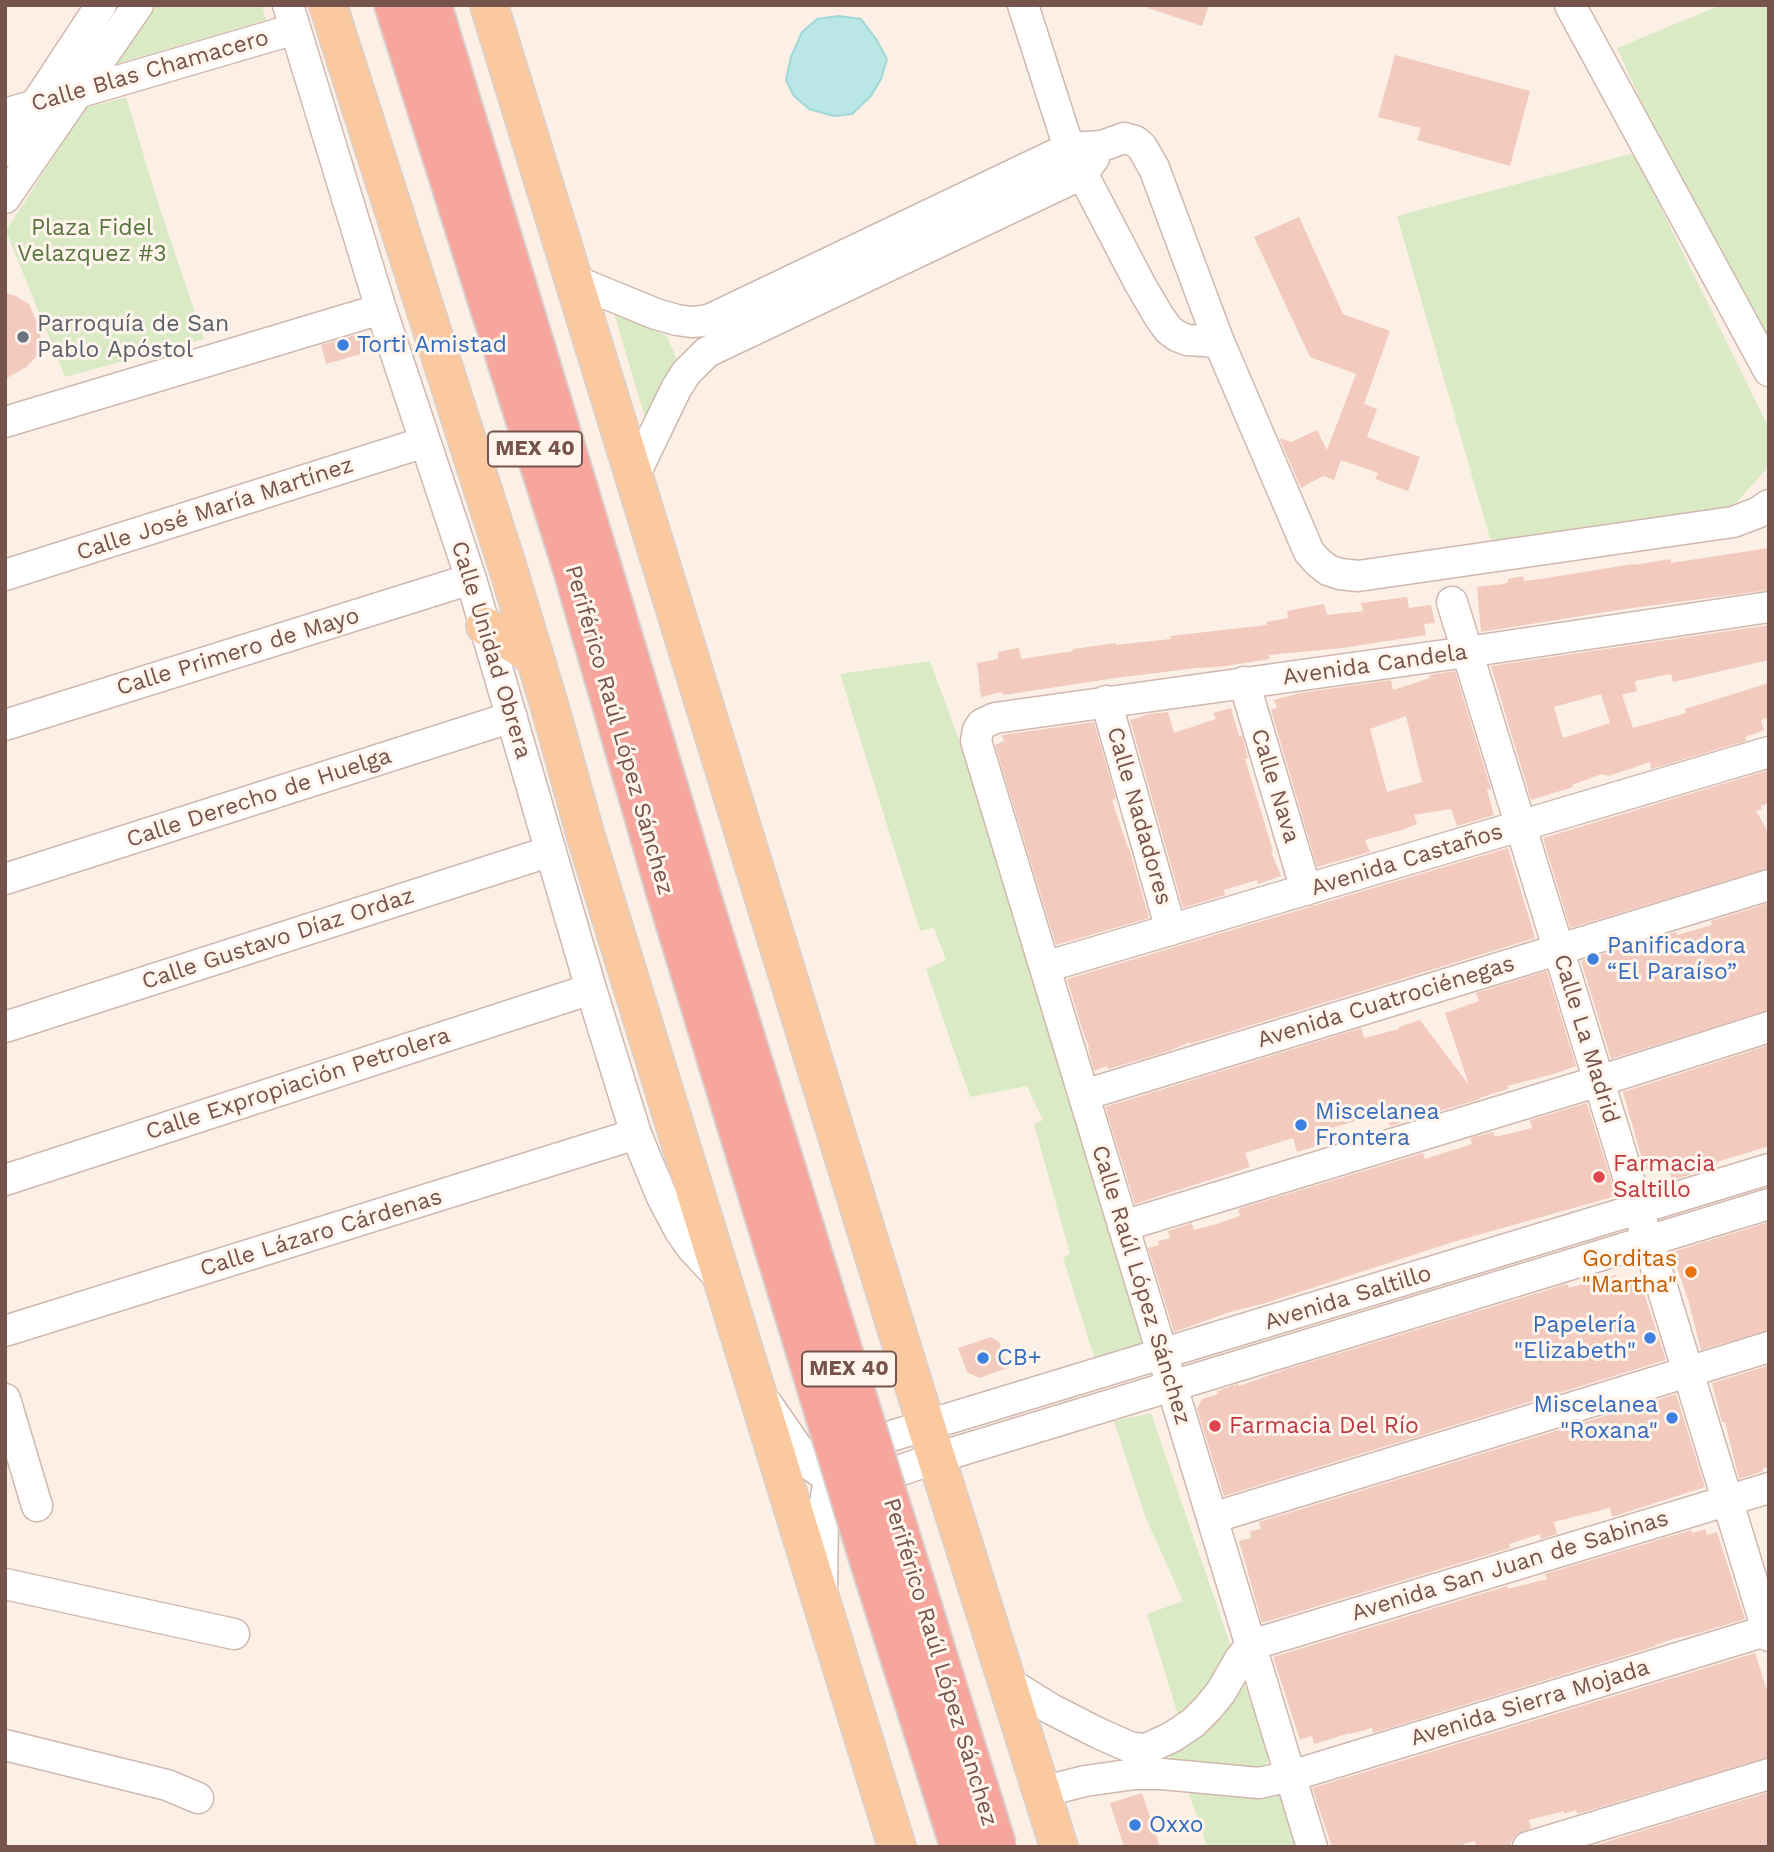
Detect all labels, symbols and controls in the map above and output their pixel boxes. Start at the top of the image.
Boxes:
street label: Calle Blas Chamacero [28,24,272,118]
park label: Plaza Fidel Velazquez #3 [17,214,167,268]
place label: Parroquía de San Pablo Apóstol [37,310,229,364]
marker: Parroquía de San Pablo Apóstol [15,329,31,345]
place label: Torti Amistad [357,331,507,359]
marker: Torti Amistad [335,337,351,353]
road number: MEX 40 [488,432,582,466]
street label: Calle José María Martínez [73,451,357,567]
street label: Calle Unidad Obrera [445,538,537,762]
street label: Periférico Raúl López Sánchez [559,562,679,898]
street label: Calle Primero de Mayo [113,602,363,702]
street label: Avenida Candela [1281,638,1469,692]
street label: Calle Nadadores [1100,724,1178,908]
street label: Calle Nava [1245,726,1305,846]
street label: Calle Derecho de Huelga [123,742,395,854]
street label: Avenida Castaños [1308,818,1506,902]
street label: Calle Gustavo Díaz Ordaz [139,882,417,996]
place label: Panificadora “El Paraíso” [1607,932,1746,986]
street label: Avenida Cuatrociénegas [1254,950,1518,1054]
street label: Calle La Madrid [1547,951,1625,1127]
marker: Panificadora “El Paraíso” [1585,951,1601,967]
street label: Calle Expropiación Petrolera [142,1022,454,1146]
place label: Miscelanea Frontera [1315,1098,1440,1152]
marker: Miscelanea Frontera [1293,1117,1309,1133]
street label: Calle Raúl López Sánchez [1085,1142,1197,1428]
place label: Farmacia Saltillo [1613,1150,1715,1204]
marker: Farmacia Saltillo [1591,1169,1607,1185]
street label: Calle Lázaro Cárdenas [197,1183,445,1283]
place label: Gorditas "Martha" [1581,1245,1677,1299]
street label: Avenida Saltillo [1261,1260,1435,1336]
marker: Gorditas "Martha" [1683,1264,1699,1280]
place label: Papelería "Elizabeth" [1514,1311,1636,1365]
marker: Papelería "Elizabeth" [1642,1330,1658,1346]
place label: CB+ [997,1344,1042,1372]
marker: CB+ [975,1350,991,1366]
road number: MEX 40 [802,1352,896,1386]
place label: Miscelanea "Roxana" [1533,1391,1658,1445]
marker: Miscelanea "Roxana" [1664,1410,1680,1426]
place label: Farmacia Del Río [1229,1412,1419,1440]
marker: Farmacia Del Río [1207,1418,1223,1434]
street label: Periférico Raúl López Sánchez [877,1495,1003,1829]
street label: Avenida San Juan de Sabinas [1348,1505,1672,1627]
street label: Avenida Sierra Mojada [1407,1653,1653,1753]
place label: Oxxo [1149,1811,1204,1839]
marker: Oxxo [1127,1817,1143,1833]

